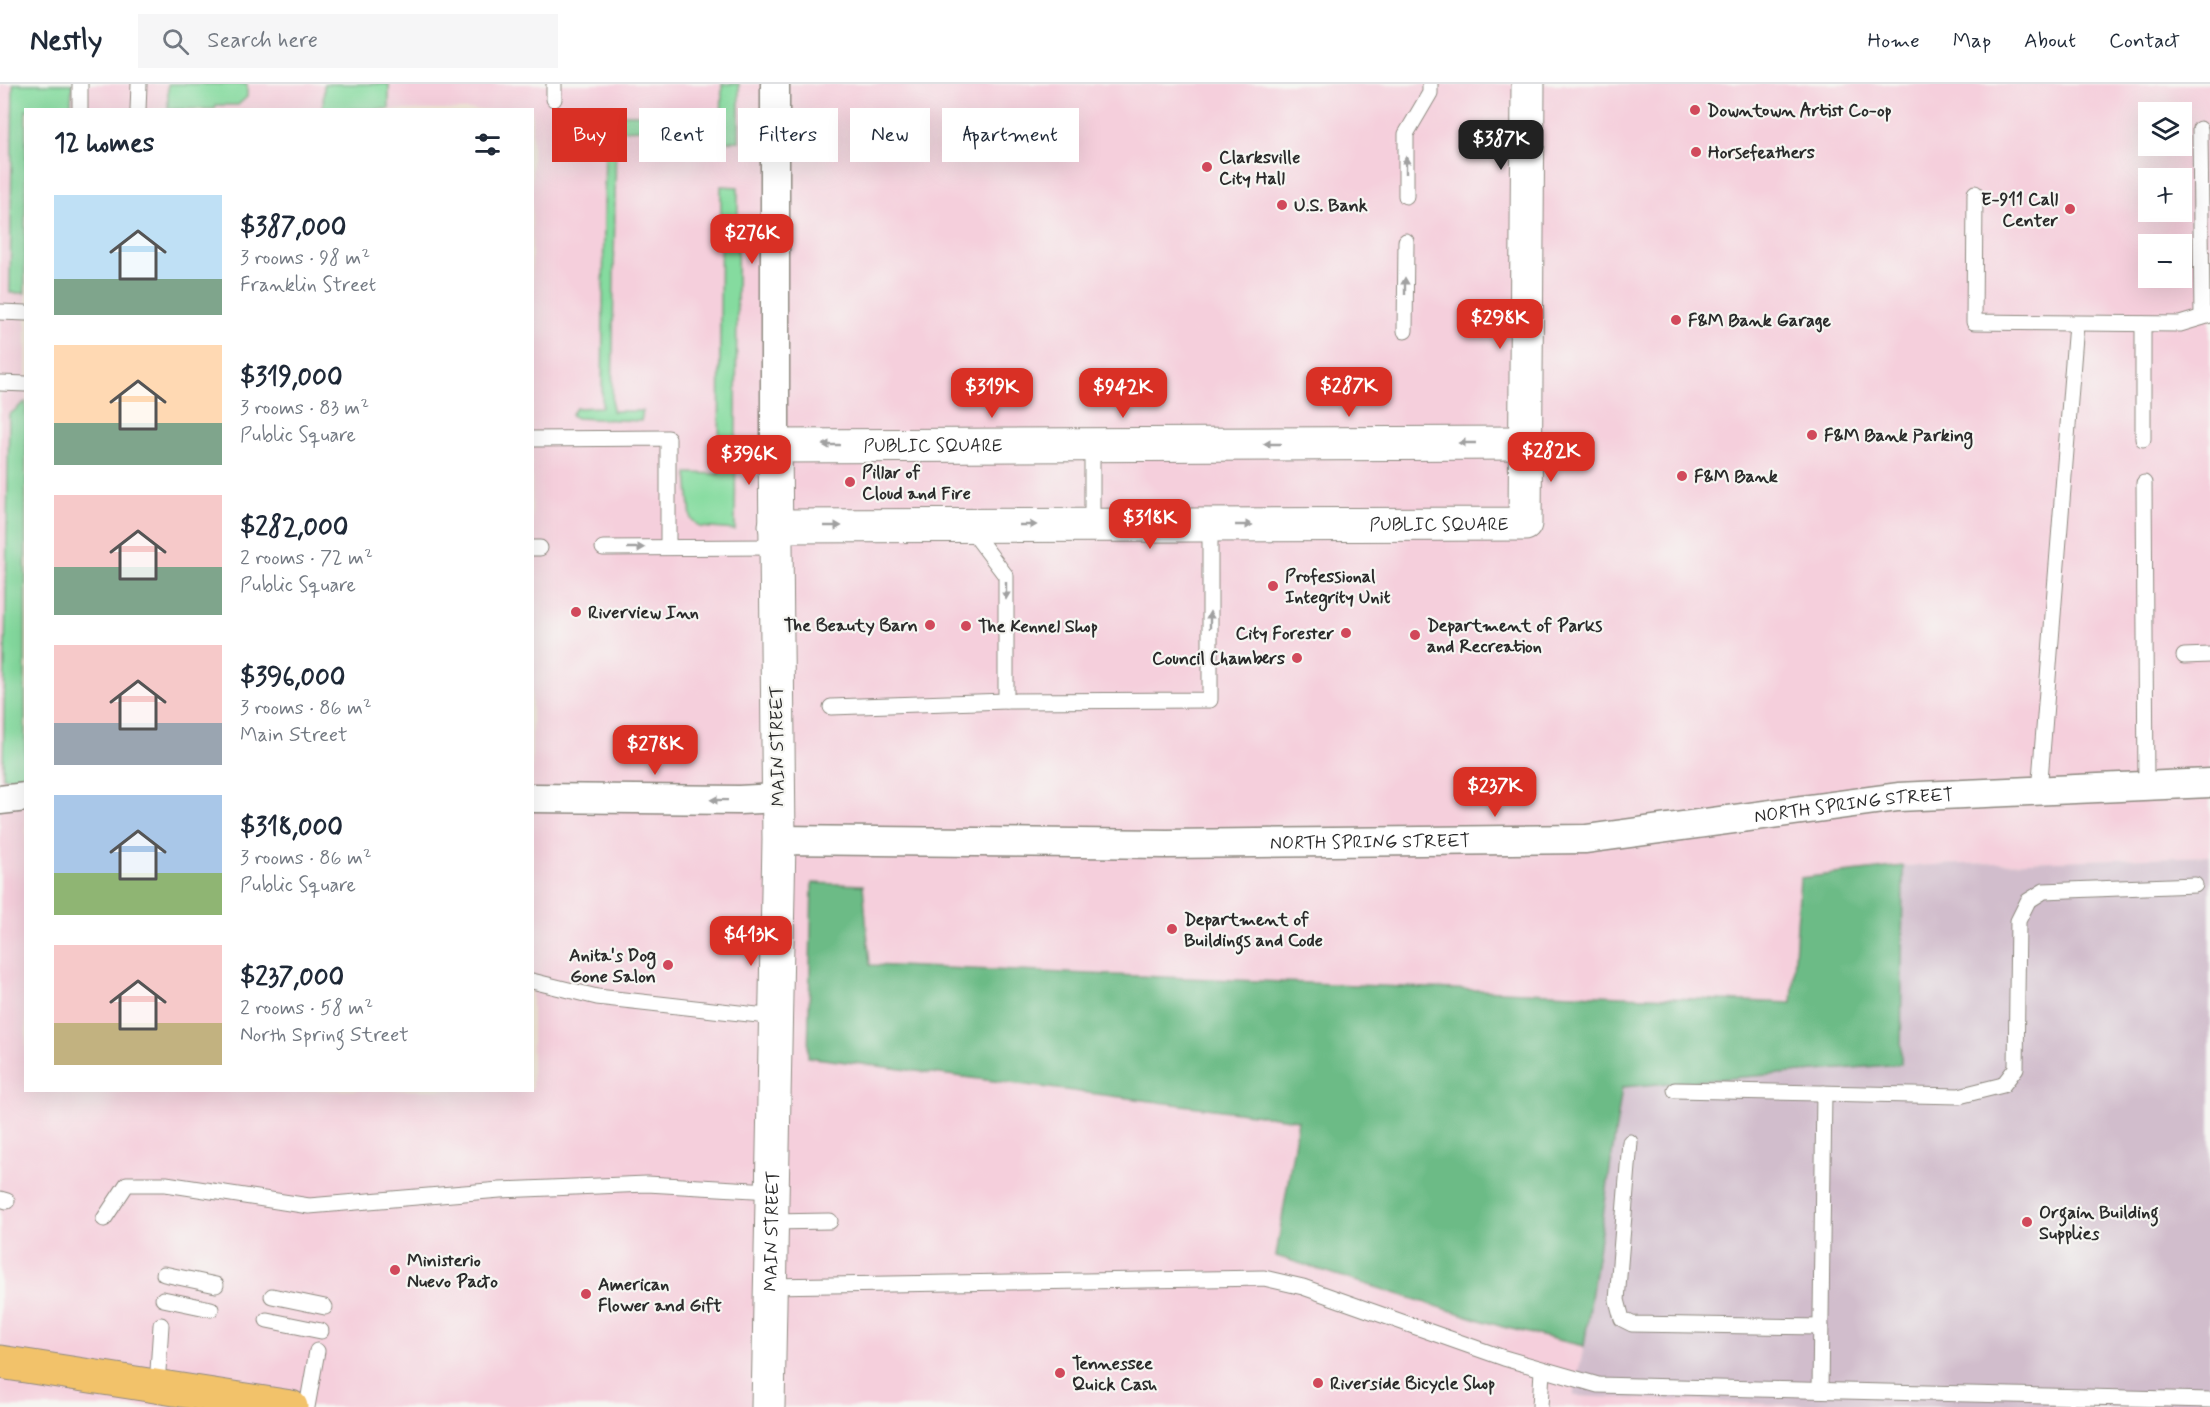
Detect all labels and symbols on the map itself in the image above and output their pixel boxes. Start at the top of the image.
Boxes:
place label: Downtown Artist Co-op [1707,99,1892,123]
marker: Downtown Artist Co-op [1688,103,1702,117]
pin: $387K [1459,120,1543,171]
place label: Horsefeathers [1708,141,1815,165]
marker: Horsefeathers [1689,145,1703,159]
place label: Clarksville City Hall [1219,146,1300,191]
one-way arrow [1401,155,1411,174]
marker: Clarksville City Hall [1200,160,1214,174]
place label: E-911 Call Center [1981,188,2058,233]
place label: U.S. Bank [1294,194,1368,218]
marker: U.S. Bank [1275,198,1289,212]
marker: E-911 Call Center [2063,202,2077,216]
pin: $276K [710,214,794,265]
one-way arrow [1400,276,1410,295]
pin: $298K [1458,299,1542,350]
place label: F&M Bank Garage [1688,309,1831,333]
marker: F&M Bank Garage [1669,313,1683,327]
pin: $287K [1307,367,1391,418]
pin: $319K [950,368,1034,419]
pin: $942K [1081,368,1165,419]
place label: F&M Bank Parking [1824,424,1973,450]
marker: F&M Bank Parking [1805,428,1819,442]
pin: $282K [1509,432,1593,483]
street label: PUBLIC SQUARE [863,434,1002,459]
pin: $396K [707,435,791,486]
one-way arrow [1457,438,1476,448]
one-way arrow [1262,439,1281,449]
one-way arrow [821,440,840,450]
place label: Pillar of Cloud and Fire [862,461,971,506]
place label: F&M Bank [1694,465,1778,489]
marker: F&M Bank [1675,469,1689,483]
marker: Pillar of Cloud and Fire [843,475,857,489]
pin: $318K [1108,499,1192,550]
street label: PUBLIC SQUARE [1370,513,1508,537]
one-way arrow [1019,520,1038,530]
one-way arrow [1235,520,1254,530]
one-way arrow [824,521,843,531]
one-way arrow [626,543,645,552]
place label: Professional Integrity Unit [1285,565,1391,612]
marker: Professional Integrity Unit [1266,579,1280,593]
one-way arrow [1001,582,1011,601]
place label: Riverview Inn [588,601,699,625]
marker: Riverview Inn [569,605,583,619]
one-way arrow [1205,611,1215,630]
place label: The Beauty Barn [784,614,918,638]
place label: Department of Parks and Recreation [1427,614,1602,659]
place label: The Kennel Shop [978,615,1098,639]
marker: The Beauty Barn [923,618,937,632]
marker: The Kennel Shop [959,619,973,633]
place label: City Forester [1236,622,1334,646]
marker: City Forester [1339,626,1353,640]
marker: Department of Parks and Recreation [1408,628,1422,642]
place label: Council Chambers [1152,647,1285,671]
marker: Council Chambers [1290,651,1304,665]
street label: MAIN STREET [765,685,791,807]
pin: $278K [613,725,697,776]
pin: $237K [1453,767,1537,818]
street label: NORTH SPRING STREET [1753,784,1954,829]
one-way arrow [710,795,729,805]
street label: NORTH SPRING STREET [1270,829,1470,856]
place label: Department of Buildings and Code [1184,908,1323,955]
pin: $413K [709,916,793,967]
marker: Department of Buildings and Code [1165,922,1179,936]
place label: Anita's Dog Gone Salon [569,944,656,989]
marker: Anita's Dog Gone Salon [661,958,675,972]
street label: MAIN STREET [759,1170,786,1292]
place label: Orgain Building Supplies [2039,1201,2159,1246]
marker: Orgain Building Supplies [2020,1215,2034,1229]
place label: Ministerio Nuevo Pacto [407,1249,498,1294]
marker: Ministerio Nuevo Pacto [388,1263,402,1277]
place label: American Flower and Gift [598,1273,722,1318]
marker: American Flower and Gift [579,1287,593,1301]
place label: Tennessee Quick Cash [1072,1352,1157,1397]
marker: Tennessee Quick Cash [1053,1366,1067,1380]
place label: Riverside Bicycle Shop [1330,1372,1495,1396]
marker: Riverside Bicycle Shop [1311,1376,1325,1390]

